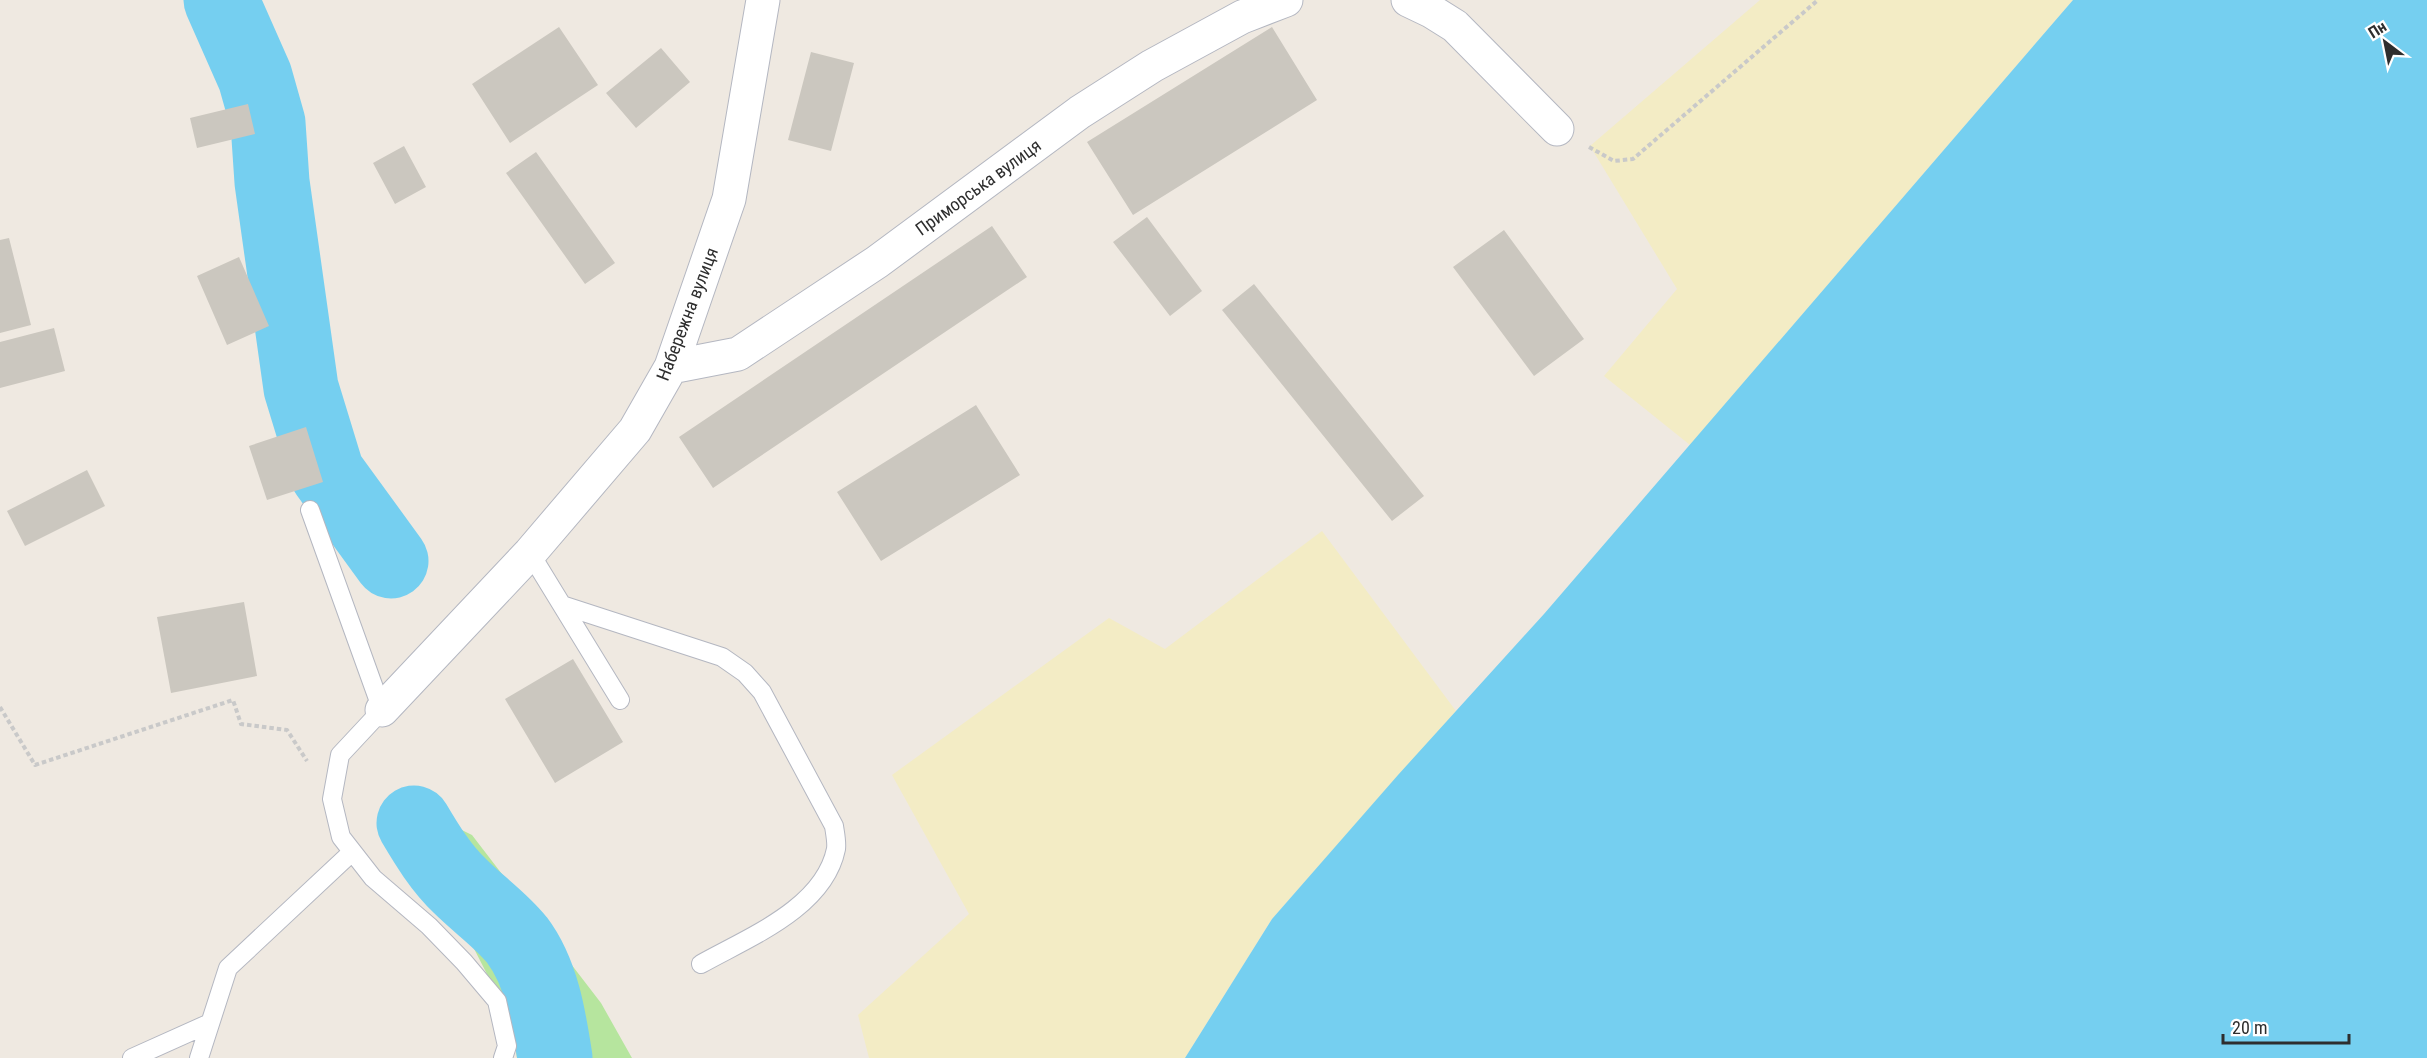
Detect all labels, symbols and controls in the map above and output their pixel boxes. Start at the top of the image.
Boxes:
north arrow [2355,12,2415,72]
text: Пн [2365,17,2390,42]
street label: Приморська вулиця [911,134,1045,240]
street label: Набережна вулиця [652,245,722,383]
scale bar [2223,1007,2349,1045]
text: 20 m [2232,1017,2267,1038]

